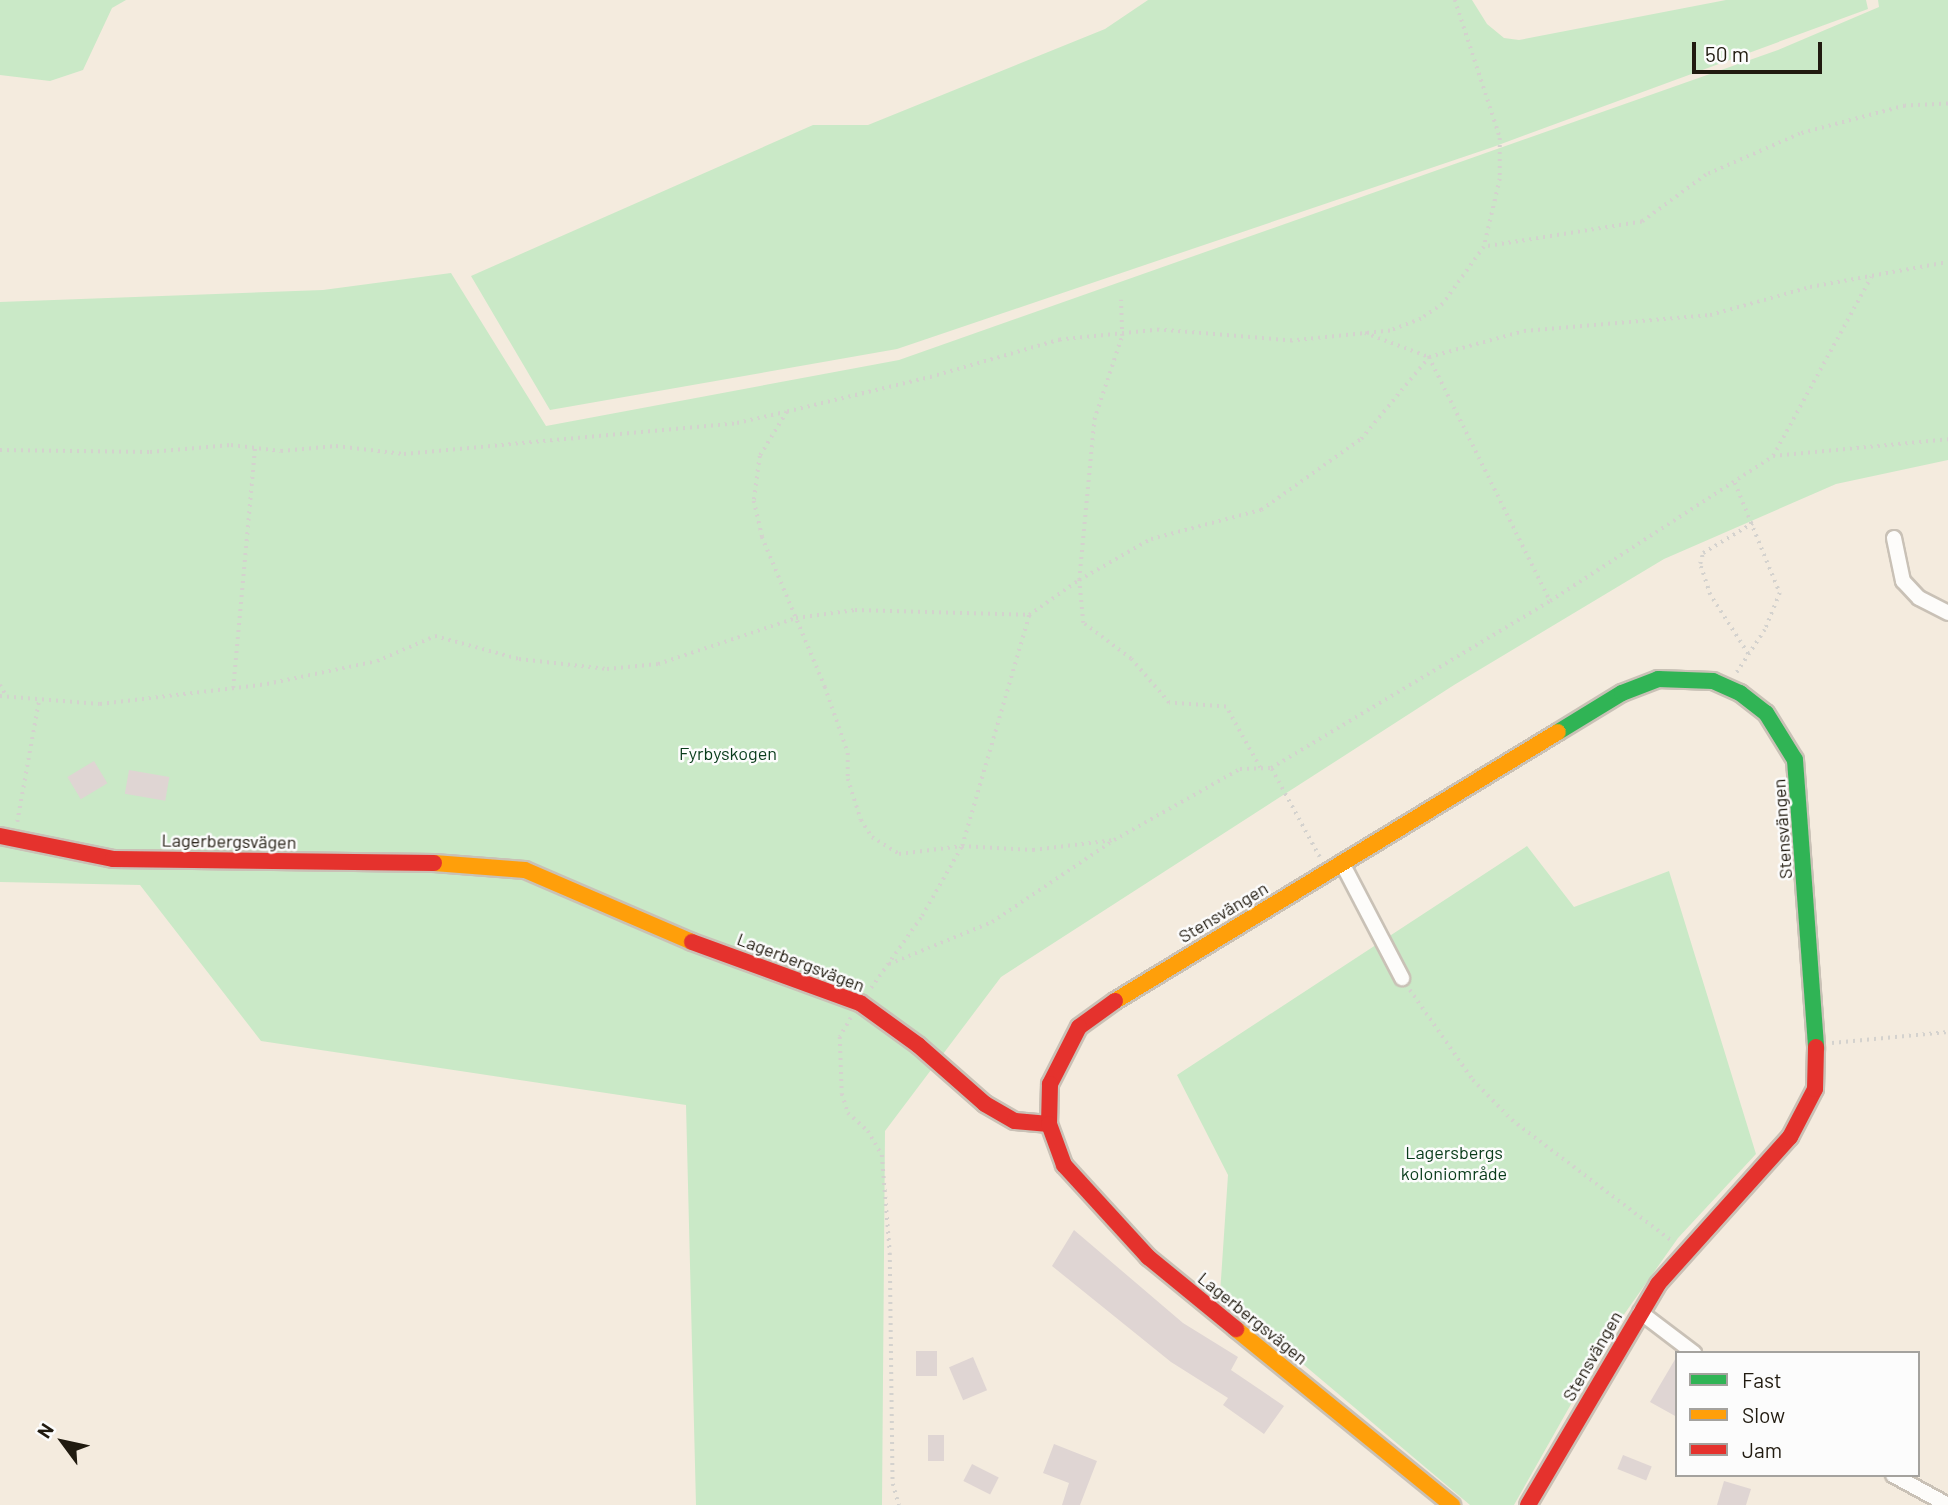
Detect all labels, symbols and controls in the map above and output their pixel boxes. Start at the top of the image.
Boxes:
scale bar [1696,28,1826,72]
text: 50 m [1705,41,1749,66]
park label: Fyrbyskogen [679,742,777,764]
street label: Stensvängen [1768,778,1796,880]
street label: Lagerbergsvägen [161,829,297,853]
street label: Stensvängen [1174,877,1272,947]
street label: Lagerbergsvägen [734,928,868,996]
park label: Lagersbergs koloniområde [1401,1142,1507,1184]
street label: Lagerbergsvägen [1194,1267,1312,1369]
street label: Stensvängen [1558,1307,1626,1405]
legend [1675,1351,1920,1477]
text: Fast [1742,1367,1782,1392]
text: Slow [1742,1402,1785,1427]
north arrow [28,1407,98,1477]
text: N [32,1419,58,1442]
text: Jam [1742,1437,1782,1462]

